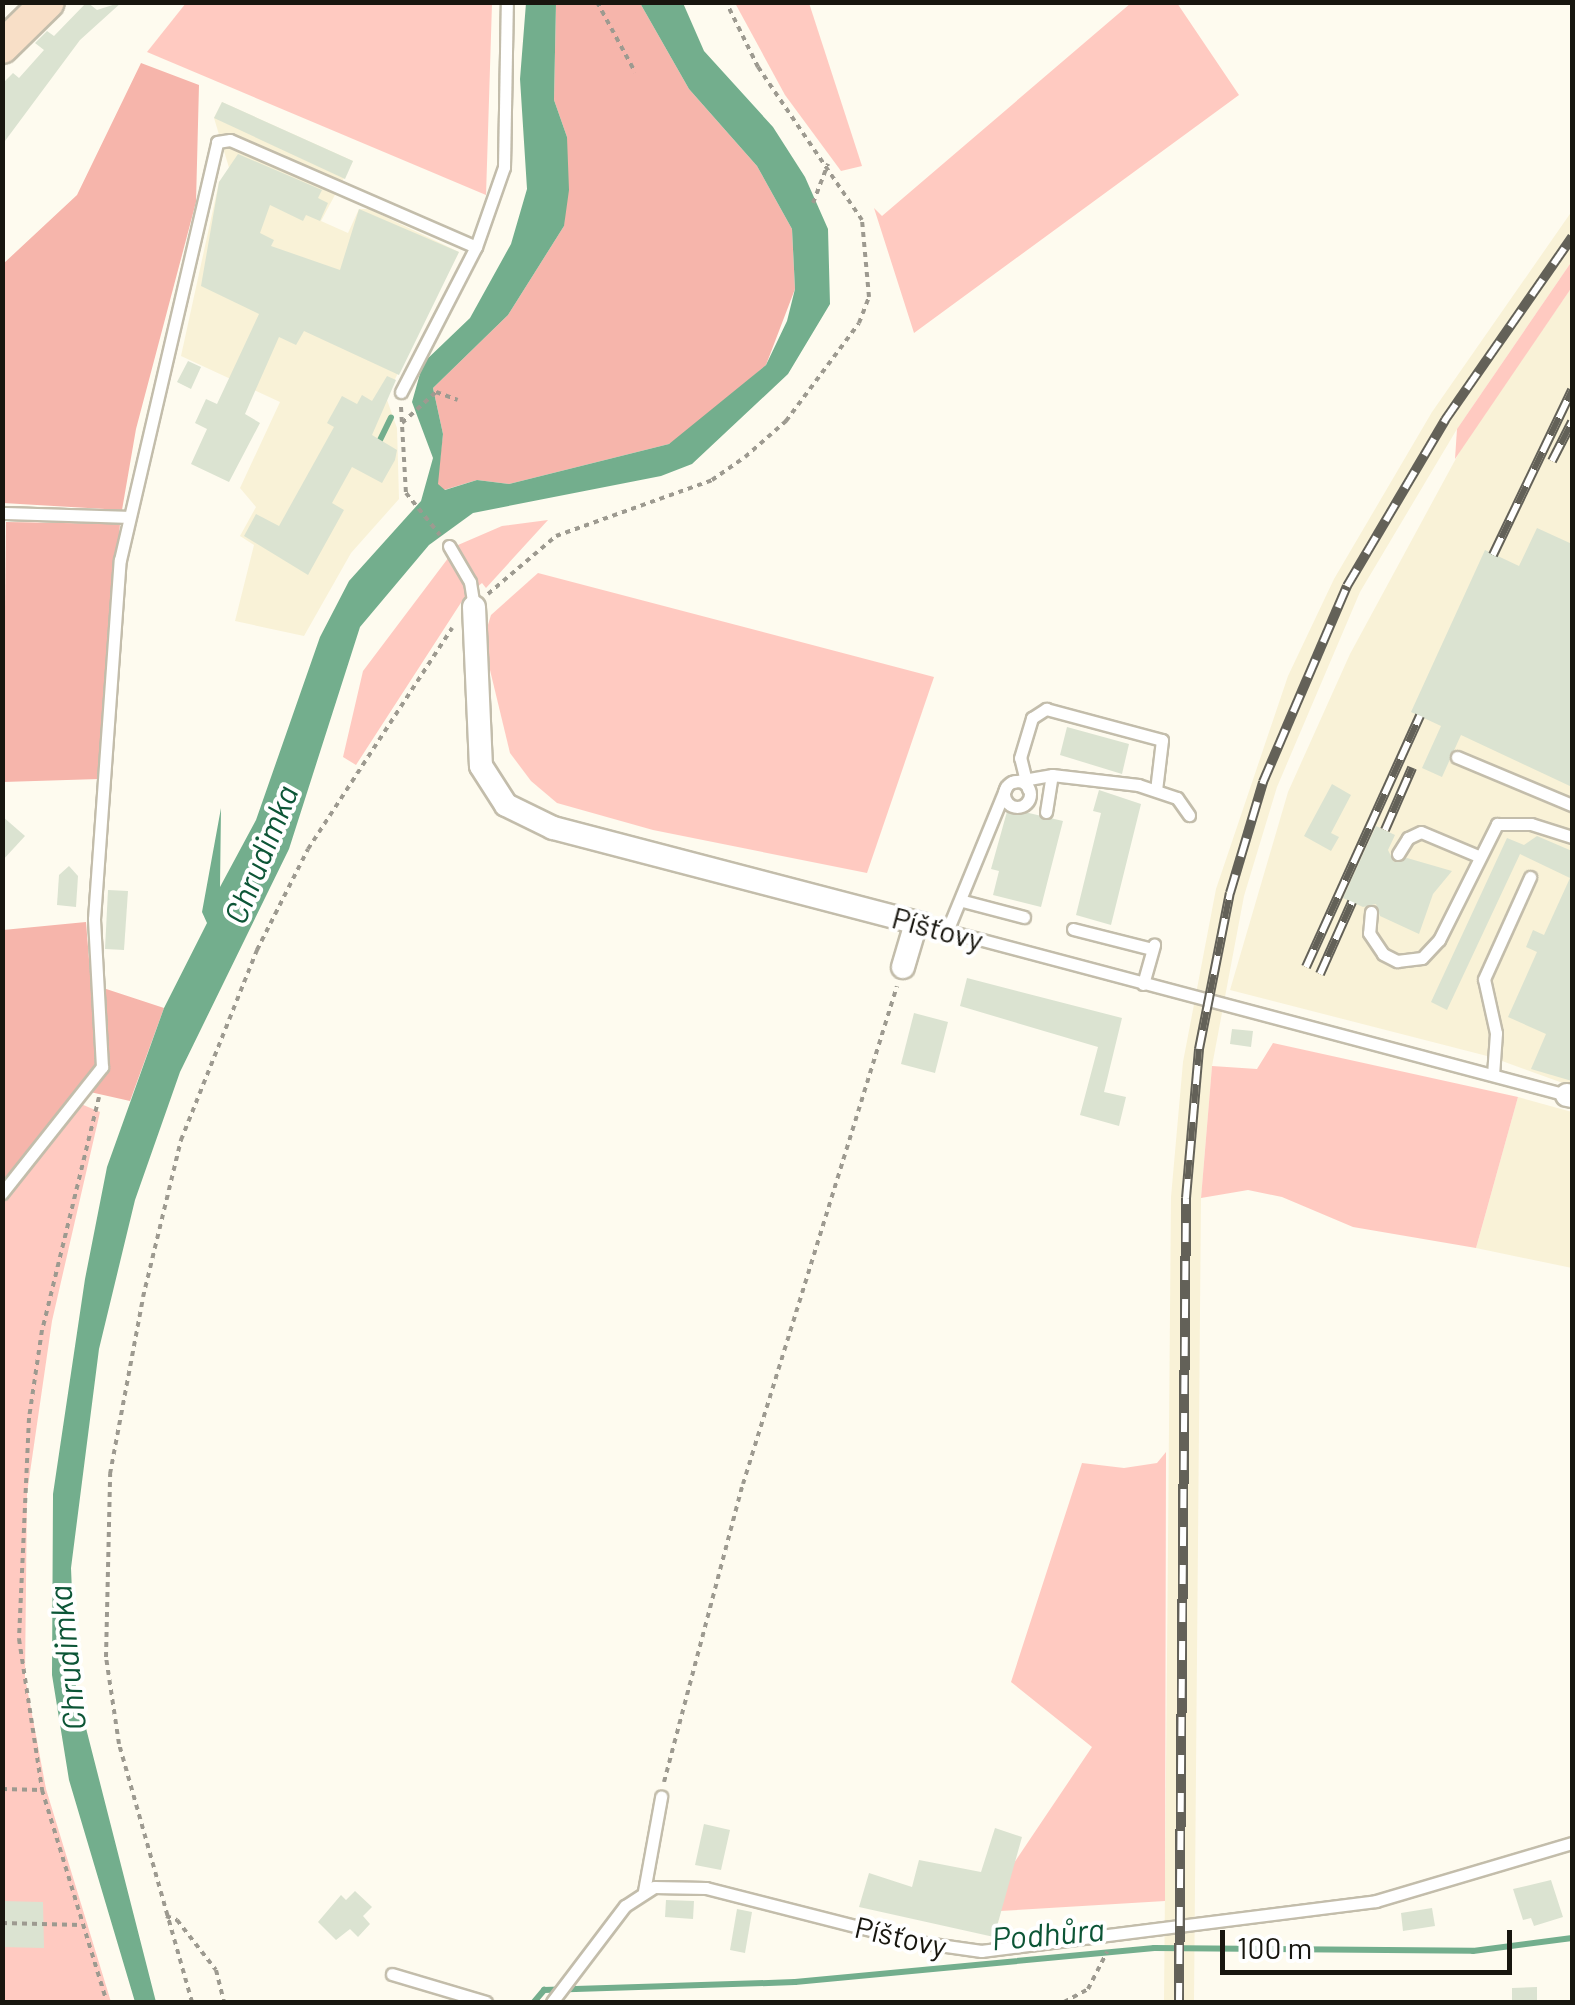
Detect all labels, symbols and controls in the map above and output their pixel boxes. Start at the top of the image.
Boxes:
water label: Chrudimka [215,779,305,929]
street label: Píšťovy [888,899,988,957]
water label: Chrudimka [39,1583,93,1733]
street label: Píšťovy [852,1908,950,1964]
water label: Podhůra [990,1909,1106,1957]
scale bar [1225,1910,1518,1972]
text: 100 m [1237,1929,1312,1965]

